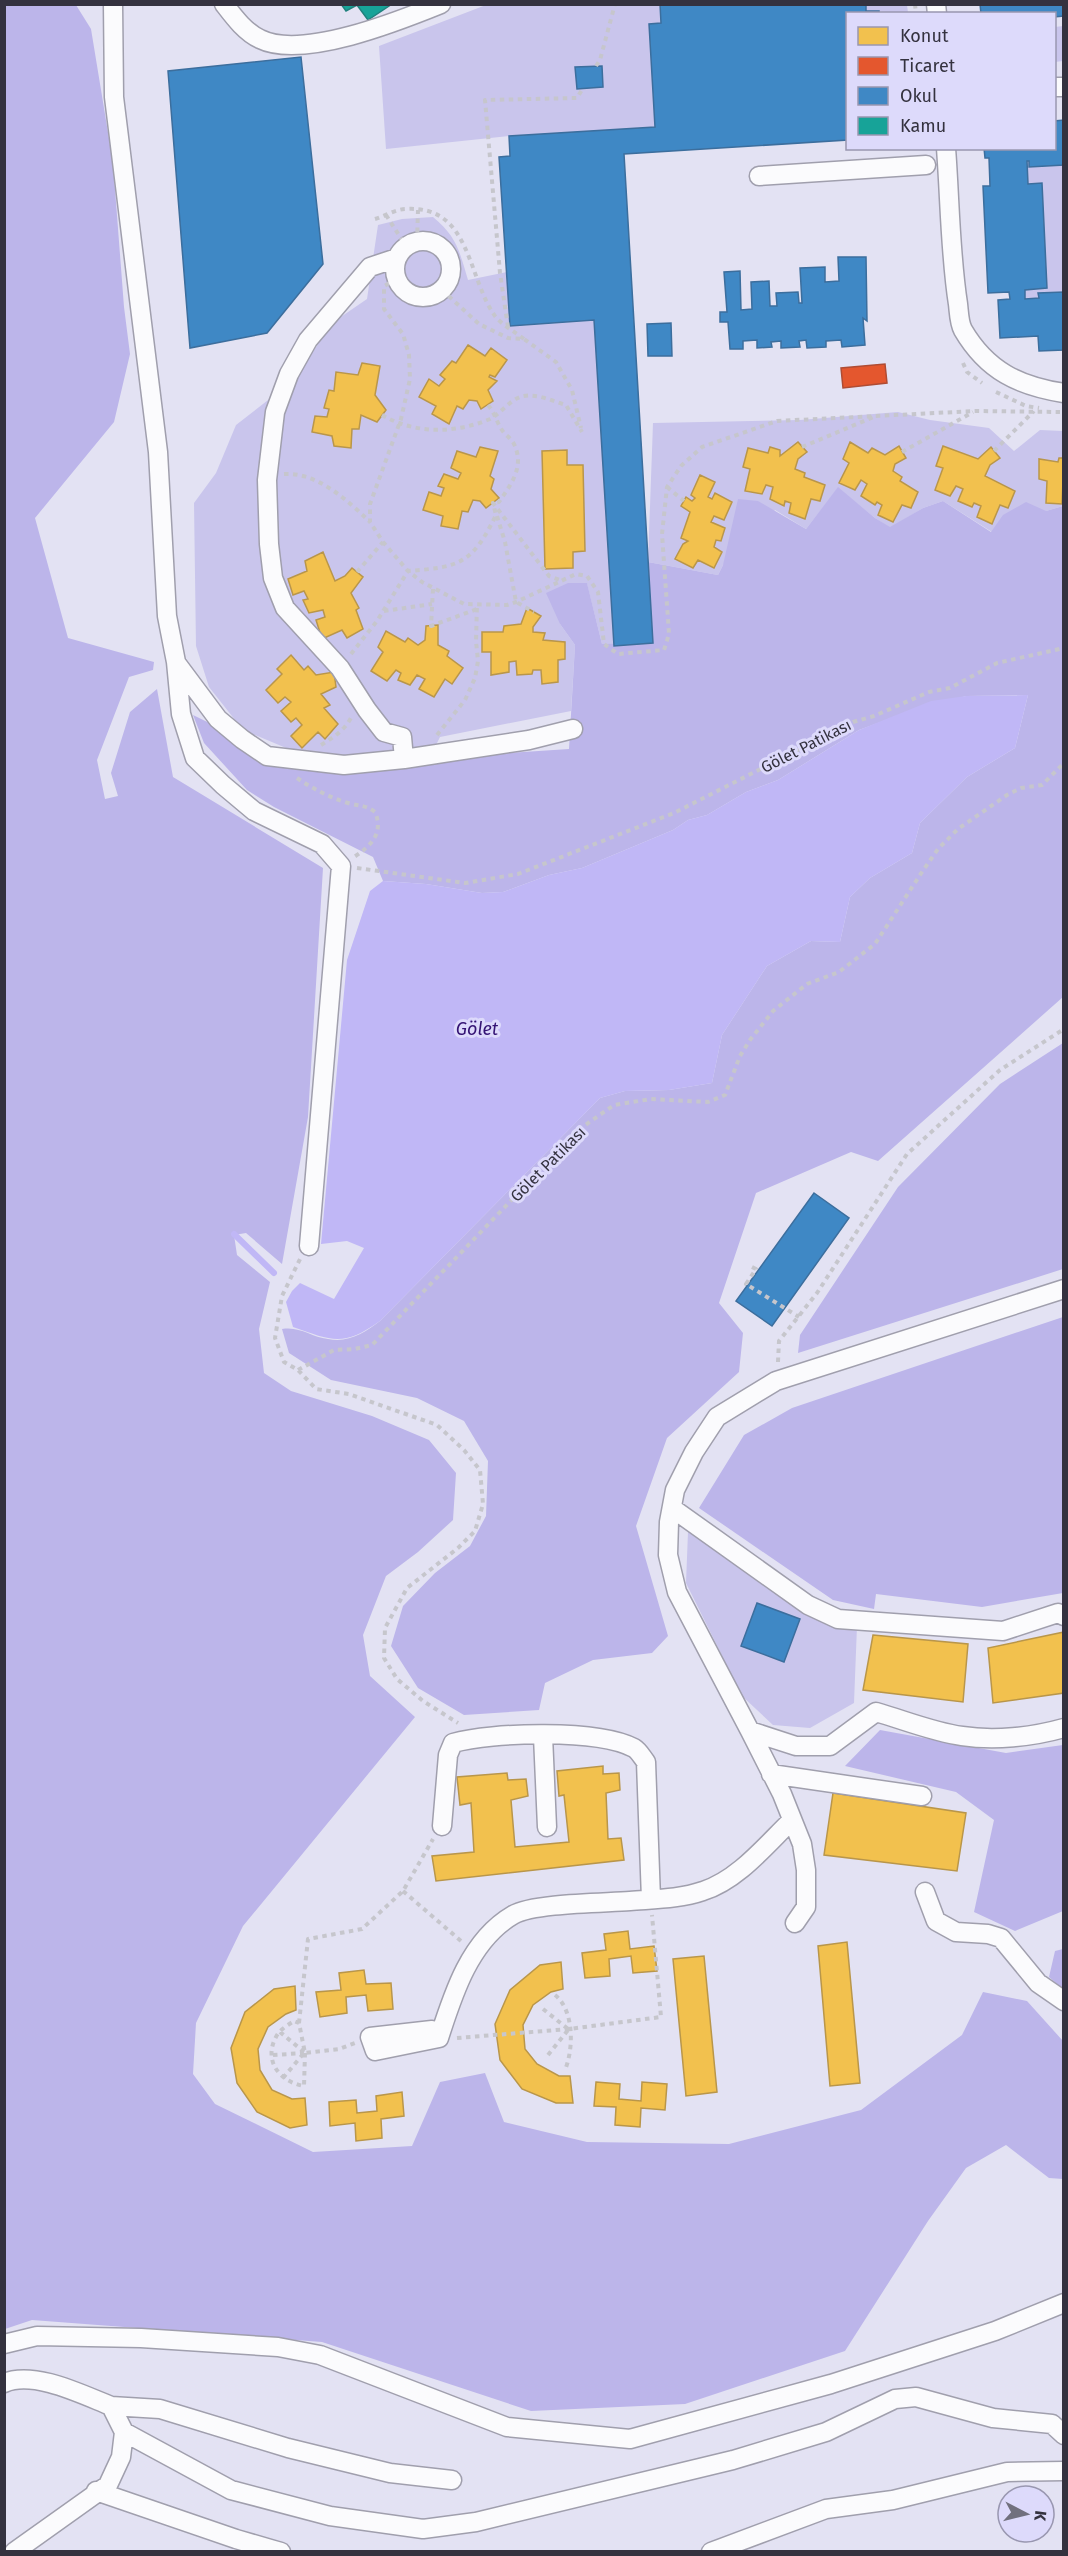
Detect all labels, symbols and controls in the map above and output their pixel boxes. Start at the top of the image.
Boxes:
legend [846,12,1056,150]
text: Konut [900,25,949,47]
text: Ticaret [900,55,956,77]
text: Okul [900,85,937,107]
text: Kamu [900,115,946,137]
street label: Gölet Patikası [758,715,854,777]
water label: Gölet [456,1018,499,1040]
street label: Gölet Patikası [506,1122,590,1206]
north arrow [996,2484,1056,2544]
text: K [1030,2510,1050,2523]

